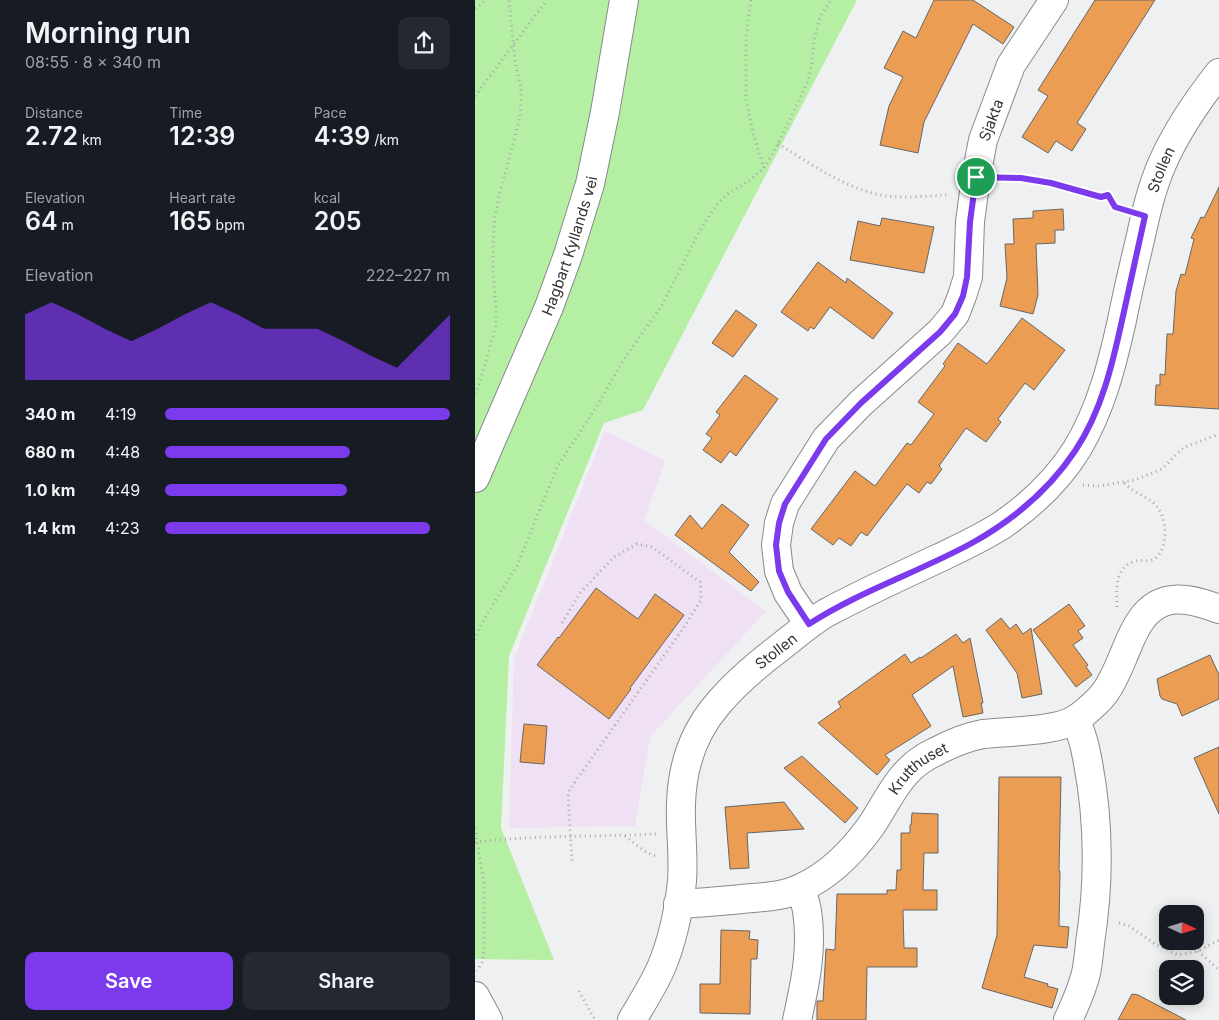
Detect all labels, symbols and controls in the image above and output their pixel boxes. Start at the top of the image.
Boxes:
text: Morning run [25,16,191,50]
button: share [398,17,450,69]
text: 08:55 · 8 × 340 m [25,52,161,72]
street label: Sjakta [974,96,1007,144]
text: Distance [25,104,83,121]
text: Time [169,104,202,121]
text: Pace [314,104,347,121]
text: 2.72 [25,121,78,151]
text: 12:39 [169,121,235,151]
text: 4:39 [314,121,370,151]
text: km [78,131,102,148]
text: /km [370,131,399,148]
street label: Stollen [1143,143,1178,195]
pin [955,156,997,198]
icon: arrive [962,163,990,191]
street label: Hagbart Kyllands vei [537,174,601,318]
text: Elevation [25,189,85,206]
text: Heart rate [169,189,236,206]
text: kcal [314,189,340,206]
text: 64 [25,206,58,236]
text: 165 [169,206,212,236]
text: 205 [314,206,361,236]
text: m [58,216,74,233]
text: bpm [212,216,245,233]
text: Elevation [25,265,94,285]
text: 222–227 m [366,265,450,285]
text: 340 m [25,404,75,424]
text: 4:19 [105,404,136,424]
text: 680 m [25,442,75,462]
text: 4:48 [105,442,140,462]
text: 1.0 km [25,480,75,500]
text: 4:49 [105,480,140,500]
text: 1.4 km [25,518,76,538]
text: 4:23 [105,518,140,538]
street label: Stollen [751,628,801,673]
street label: Krutthuset [884,738,951,798]
north arrow [1159,905,1204,950]
map controls [1159,905,1204,1005]
button: Save [25,952,233,1010]
button: Share [243,952,450,1010]
button: layers [1159,960,1204,1005]

